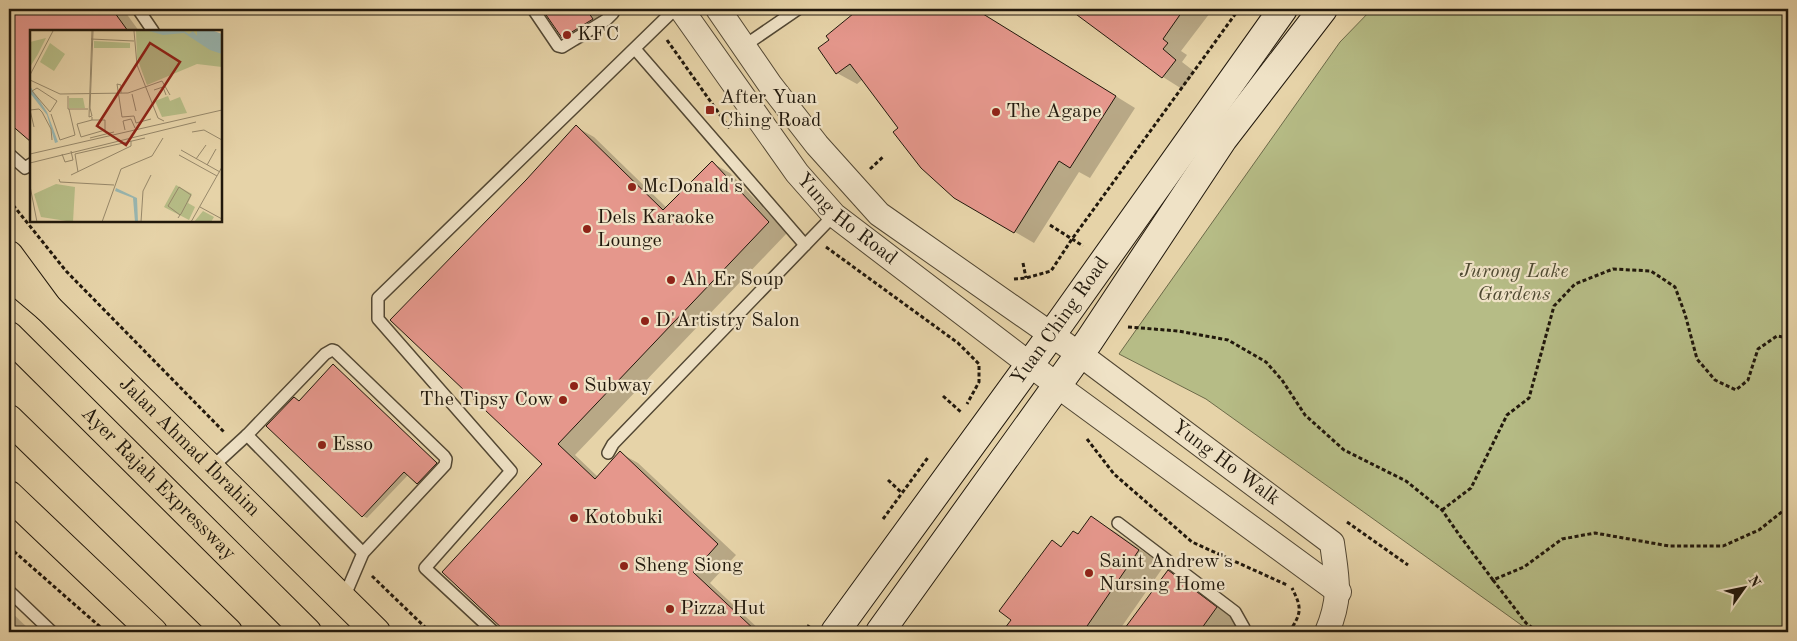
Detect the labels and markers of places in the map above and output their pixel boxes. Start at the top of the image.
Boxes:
place label: KFC [577,25,619,45]
marker: KFC [561,29,573,41]
place label: After Yuan Ching Road [720,88,821,131]
place label: The Agape [1006,102,1101,122]
marker: After Yuan Ching Road [704,104,716,116]
marker: The Agape [990,106,1002,118]
place label: McDonald's [642,177,743,197]
marker: McDonald's [626,181,638,193]
place label: Dels Karaoke Lounge [597,208,714,251]
marker: Dels Karaoke Lounge [581,223,593,235]
place label: Ah Er Soup [681,270,784,290]
marker: Ah Er Soup [665,274,677,286]
place label: D'Artistry Salon [655,311,800,331]
marker: D'Artistry Salon [639,315,651,327]
place label: Subway [584,376,652,396]
marker: Subway [568,380,580,392]
place label: The Tipsy Cow [420,390,553,410]
marker: The Tipsy Cow [557,394,569,406]
place label: Esso [332,435,373,455]
marker: Esso [316,439,328,451]
place label: Kotobuki [584,508,663,528]
marker: Kotobuki [568,512,580,524]
place label: Saint Andrew's Nursing Home [1099,552,1233,595]
place label: Sheng Siong [634,556,743,576]
marker: Sheng Siong [618,560,630,572]
marker: Saint Andrew's Nursing Home [1083,567,1095,579]
place label: Pizza Hut [680,599,766,619]
marker: Pizza Hut [664,603,676,615]

